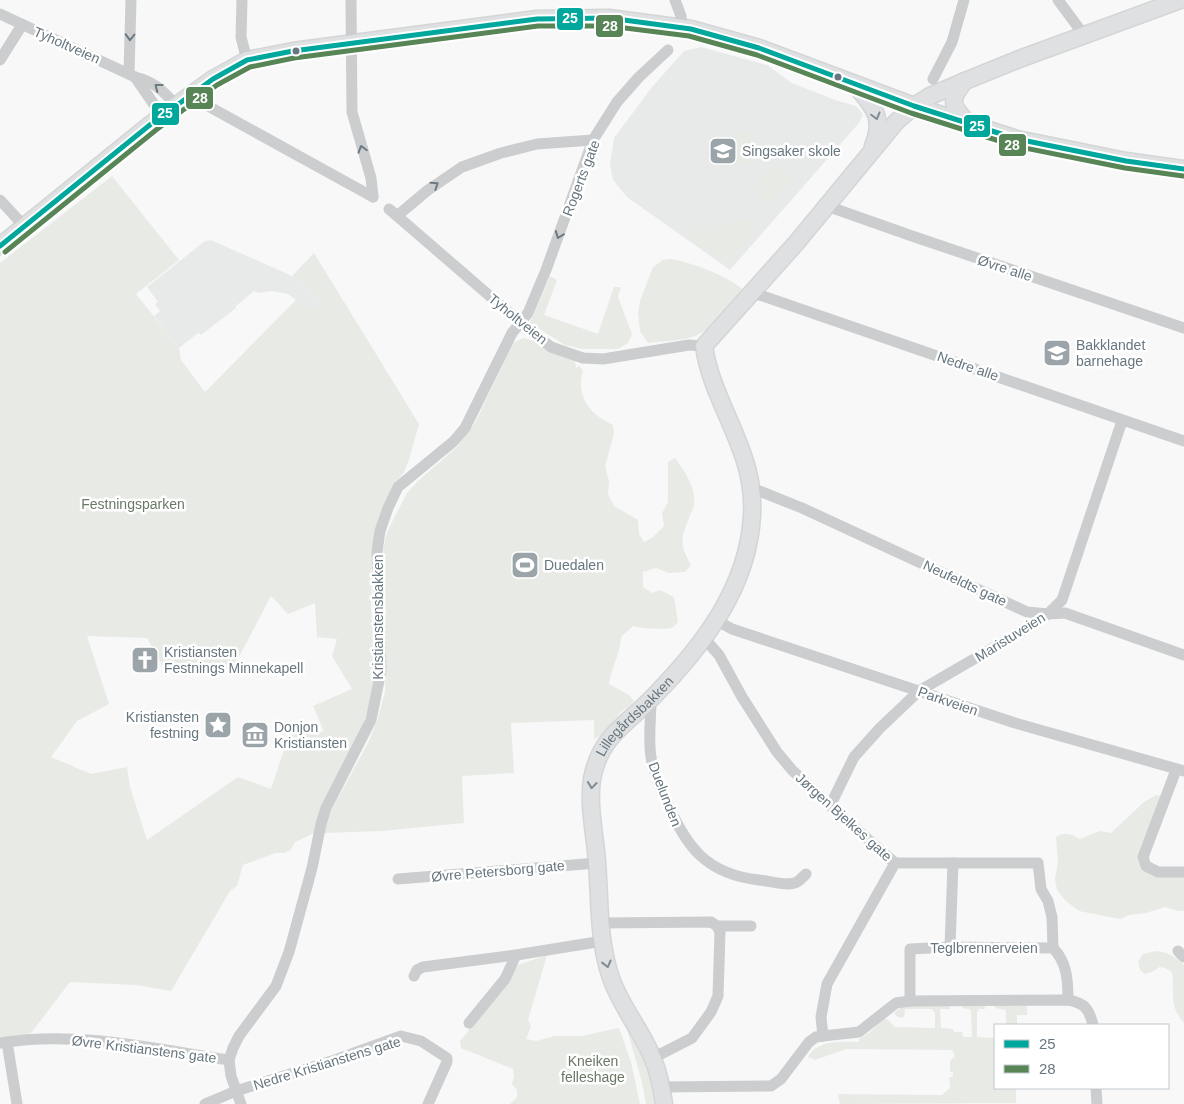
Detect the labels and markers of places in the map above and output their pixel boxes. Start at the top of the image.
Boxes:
unlabelled marker [291,46,301,56]
unlabelled marker [833,72,843,82]
school or university icon: Singsaker skole [708,136,738,166]
place label: Singsaker skole [742,143,841,159]
place label: Bakklandet barnehage [1076,337,1145,369]
school or university icon: Bakklandet barnehage [1042,338,1072,368]
sports icon: Duedalen [510,550,540,580]
place label: Duedalen [544,557,604,573]
place label: Kristiansten Festnings Minnekapell [164,644,303,676]
church icon: Kristiansten Festnings Minnekapell [130,645,160,675]
place label: Kristiansten festning [126,709,199,741]
place icon: Kristiansten festning [203,710,233,740]
place label: Donjon Kristiansten [274,719,347,751]
museum icon: Donjon Kristiansten [240,720,270,750]

